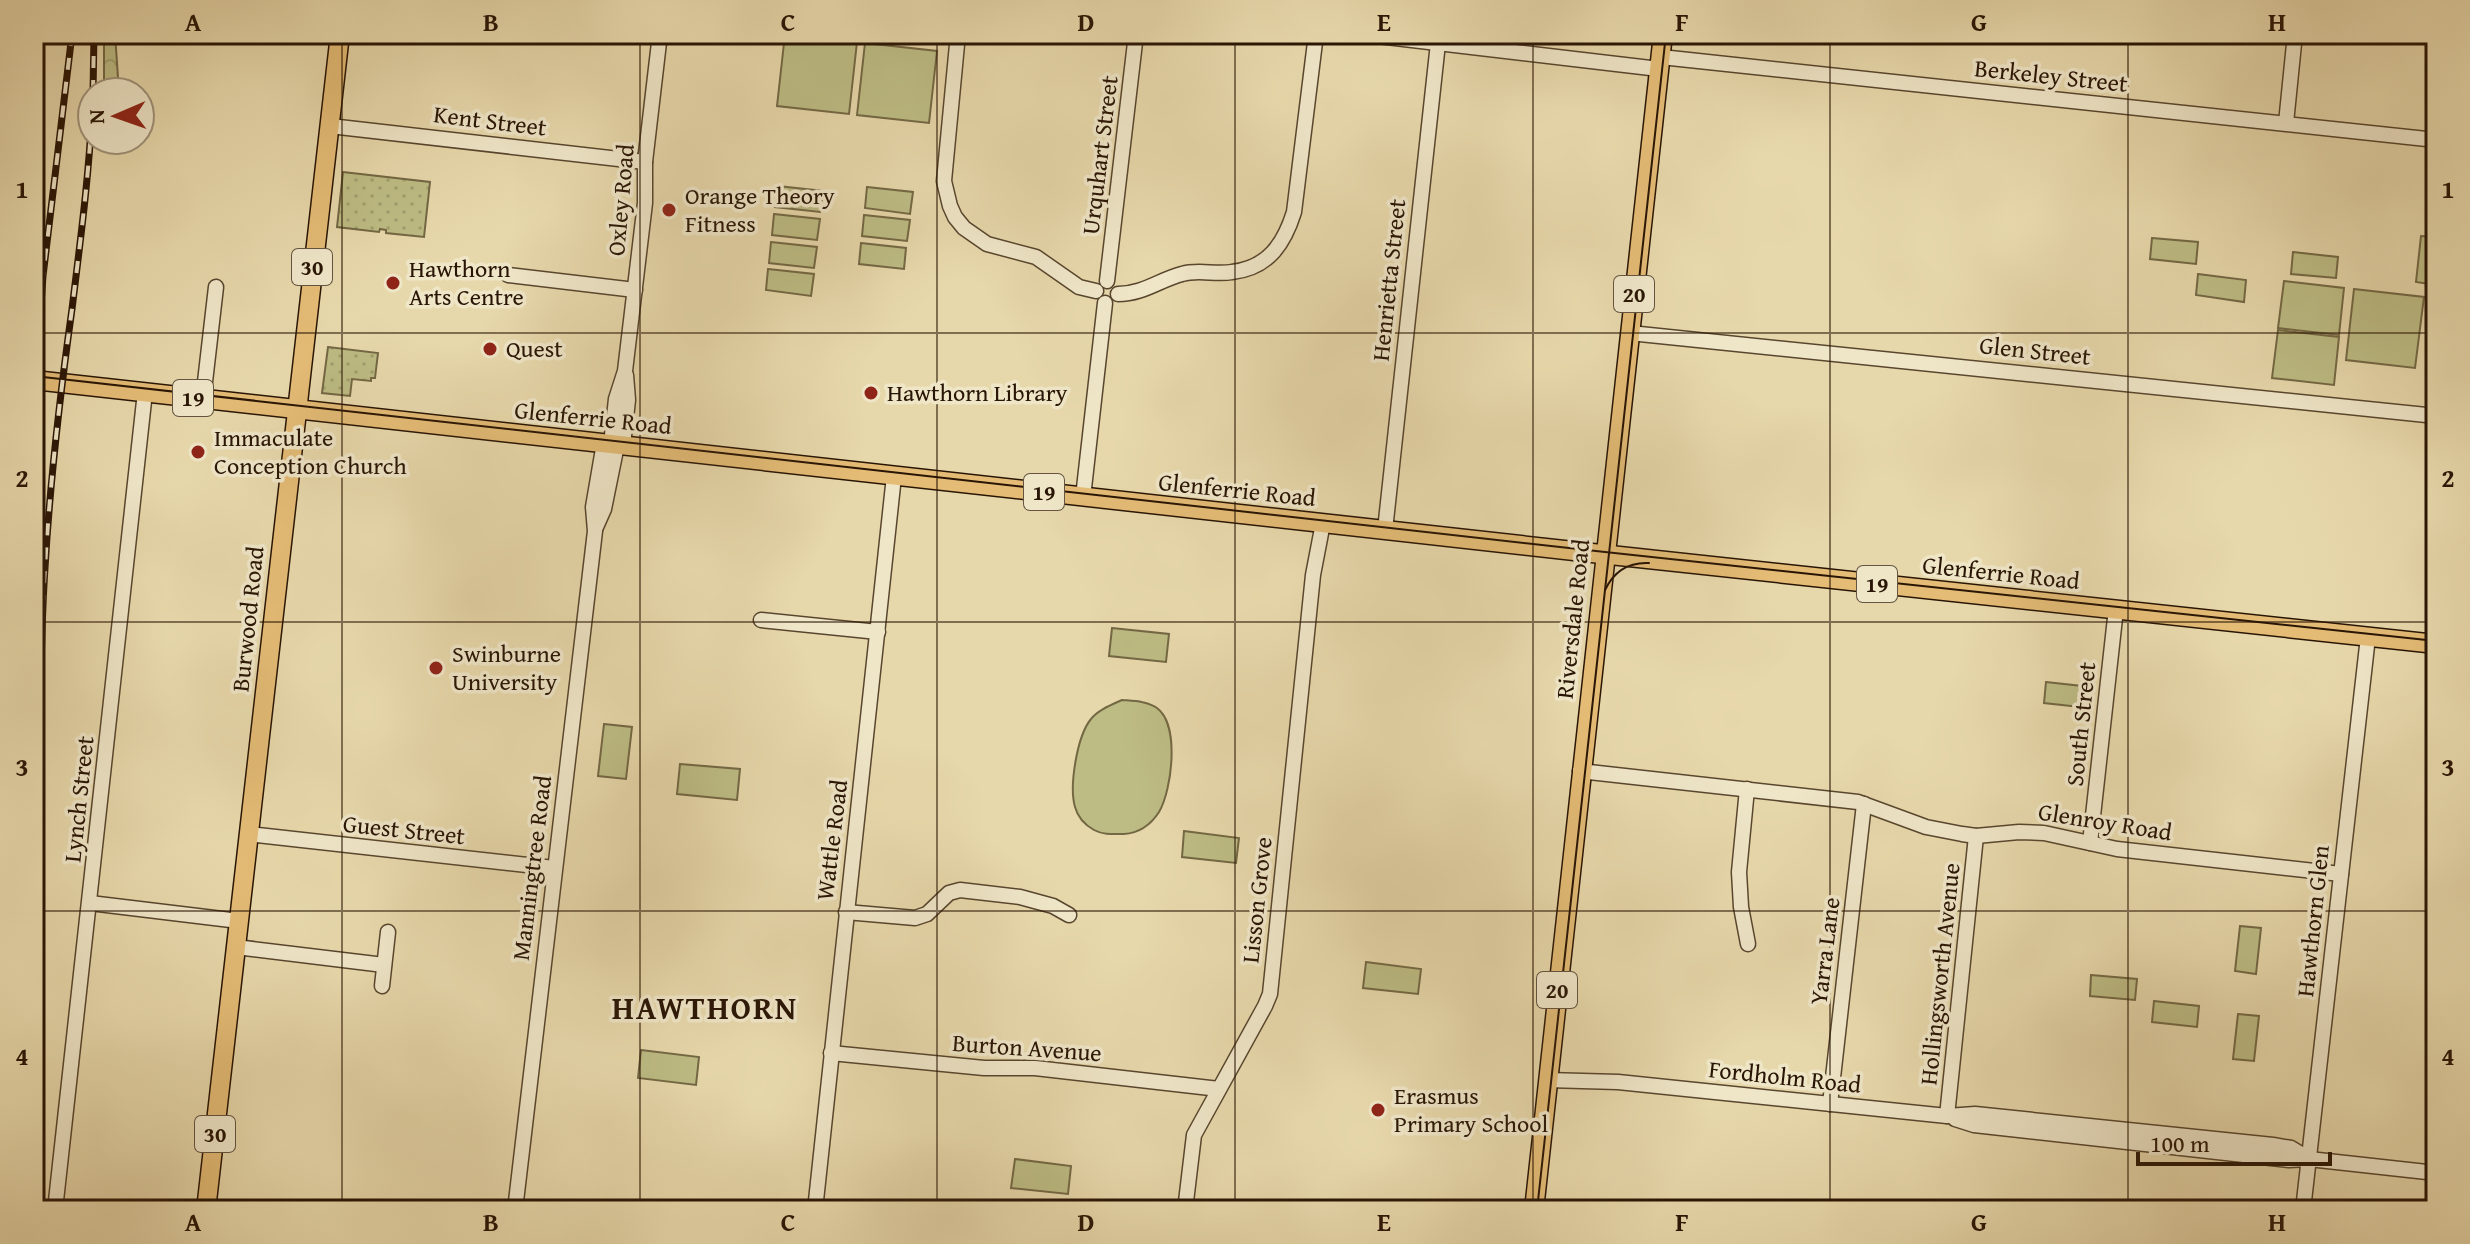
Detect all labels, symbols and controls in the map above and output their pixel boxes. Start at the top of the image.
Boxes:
text: A [185,2,202,41]
text: B [483,2,499,41]
text: C [781,2,795,41]
text: D [1078,2,1094,41]
text: E [1377,2,1391,41]
text: F [1675,2,1689,41]
text: G [1971,2,1987,41]
text: H [2268,2,2286,41]
street label: Berkeley Street [1973,50,2130,101]
street label: Urquhart Street [1072,73,1127,237]
north arrow [76,76,156,156]
street label: Kent Street [432,96,549,145]
text: N [80,109,112,125]
street label: Oxley Road [598,142,643,257]
text: 1 [15,169,29,208]
text: 1 [2441,169,2455,208]
place label: Orange Theory Fitness [685,178,835,241]
street label: Henrietta Street [1363,197,1414,363]
marker: Orange Theory Fitness [660,201,678,219]
road number: 30 [292,249,332,285]
place label: Hawthorn Arts Centre [409,251,524,314]
marker: Hawthorn Arts Centre [384,274,402,292]
road number: 20 [1614,276,1654,312]
street label: Glen Street [1978,327,2093,374]
place label: Quest [506,331,563,366]
marker: Quest [481,340,499,358]
place label: Hawthorn Library [887,375,1068,410]
road number: 19 [173,380,213,416]
marker: Hawthorn Library [862,384,880,402]
street label: Glenferrie Road [513,392,674,443]
place label: Immaculate Conception Church [214,420,407,483]
marker: Immaculate Conception Church [189,443,207,461]
text: 2 [15,458,29,497]
text: 2 [2441,458,2455,497]
street label: Glenferrie Road [1157,464,1318,515]
road number: 19 [1024,474,1064,510]
street label: Riversdale Road [1547,537,1598,700]
street label: Burwood Road [222,544,273,693]
street label: Glenferrie Road [1921,547,2082,598]
road number: 19 [1857,566,1897,602]
place label: Swinburne University [452,636,561,699]
marker: Swinburne University [427,659,445,677]
street label: South Street [2057,659,2104,788]
street label: Lynch Street [54,734,103,864]
text: 3 [15,747,29,786]
text: 3 [2441,747,2455,786]
street label: Manningtree Road [503,773,560,962]
street label: Wattle Road [807,777,856,902]
street label: Glenroy Road [2036,794,2175,849]
street label: Guest Street [341,806,467,853]
street label: Lisson Grove [1232,835,1281,965]
street label: Hawthorn Glen [2287,843,2338,999]
street label: Hollingsworth Avenue [1910,861,1969,1087]
street label: Yarra Lane [1801,895,1848,1007]
road number: 20 [1537,972,1577,1008]
district label: HAWTHORN [612,984,798,1031]
street label: Burton Avenue [951,1025,1103,1070]
text: 4 [15,1036,29,1075]
text: 4 [2441,1036,2455,1075]
street label: Fordholm Road [1707,1051,1863,1102]
place label: Erasmus Primary School [1394,1078,1549,1141]
marker: Erasmus Primary School [1369,1101,1387,1119]
road number: 30 [195,1116,235,1152]
scale bar [2138,1116,2330,1166]
text: 100 m [2150,1126,2210,1161]
text: A [185,1202,202,1241]
text: B [483,1202,499,1241]
text: C [781,1202,795,1241]
text: D [1078,1202,1094,1241]
text: E [1377,1202,1391,1241]
text: F [1675,1202,1689,1241]
text: G [1971,1202,1987,1241]
text: H [2268,1202,2286,1241]

